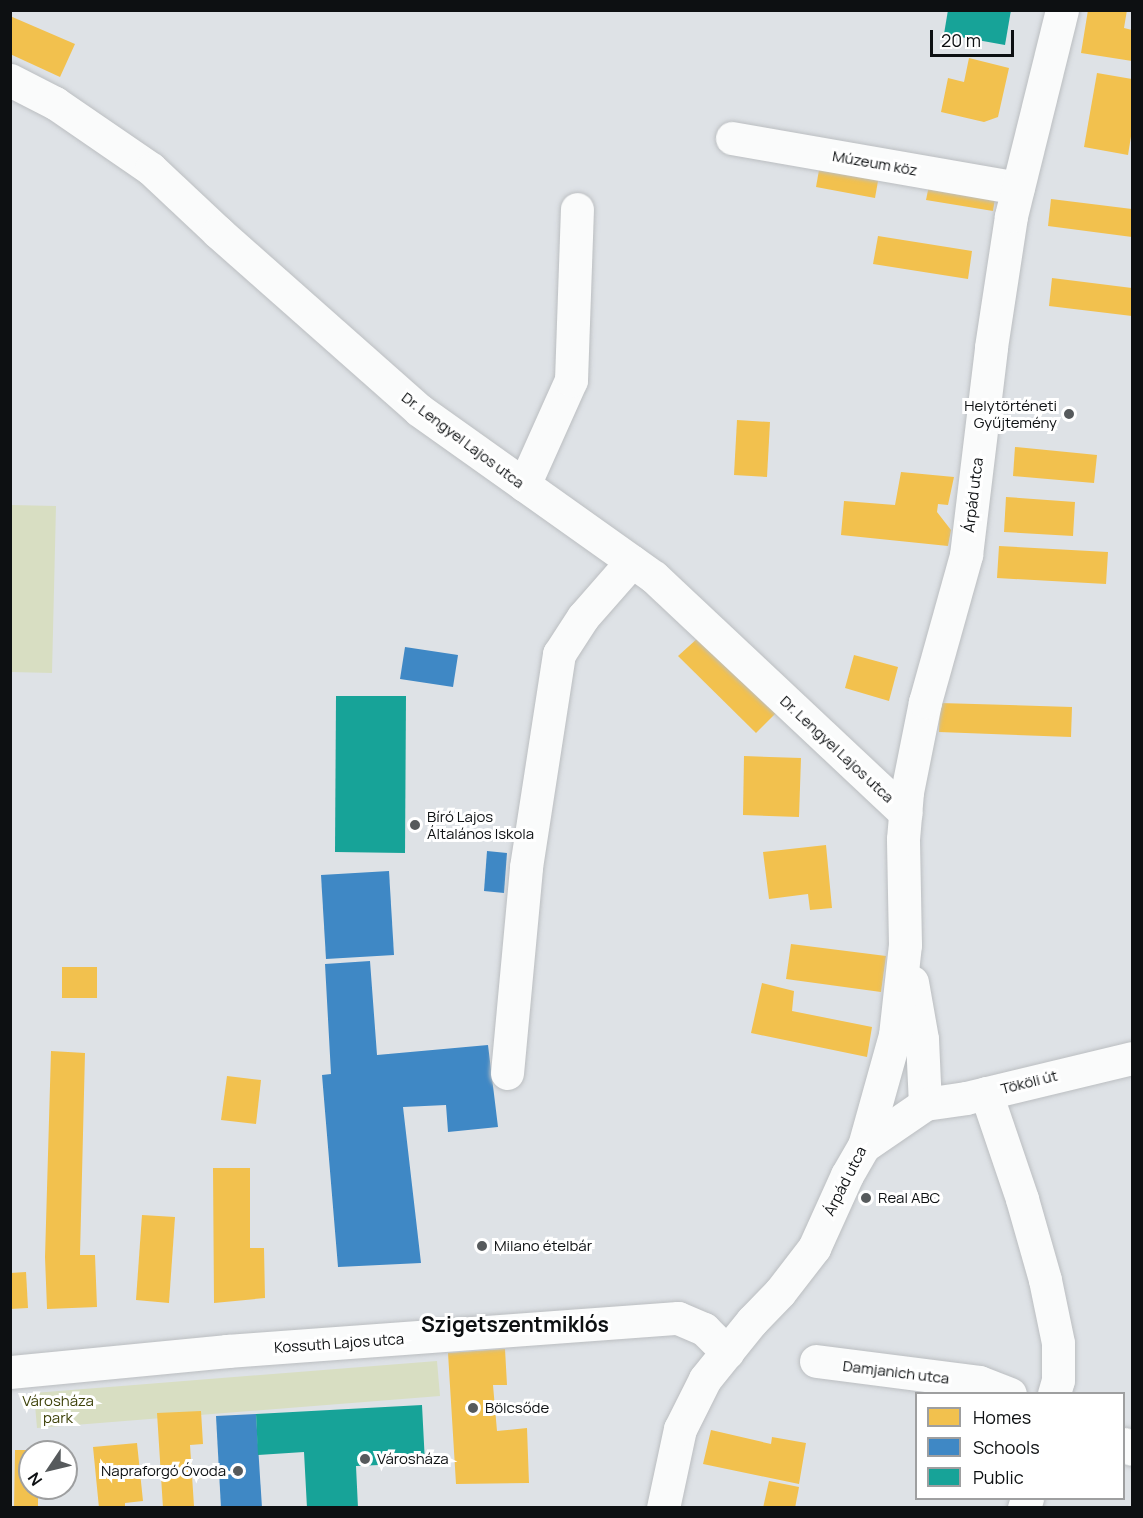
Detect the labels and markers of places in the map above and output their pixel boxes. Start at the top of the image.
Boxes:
place label: Helytörténeti Gyűjtemény [964,396,1057,431]
marker: Helytörténeti Gyűjtemény [1062,407,1076,421]
place label: Bíró Lajos Általános Iskola [427,807,534,842]
marker: Bíró Lajos Általános Iskola [408,818,422,832]
place label: Real ABC [878,1189,940,1207]
marker: Real ABC [859,1191,873,1205]
place label: Milano ételbár [494,1237,592,1255]
marker: Milano ételbár [475,1239,489,1253]
place label: Bölcsőde [485,1399,549,1417]
marker: Bölcsőde [466,1401,480,1415]
place label: Városháza [377,1450,449,1468]
marker: Városháza [358,1452,372,1466]
place label: Napraforgó Óvoda [101,1462,226,1480]
marker: Napraforgó Óvoda [231,1464,245,1478]

